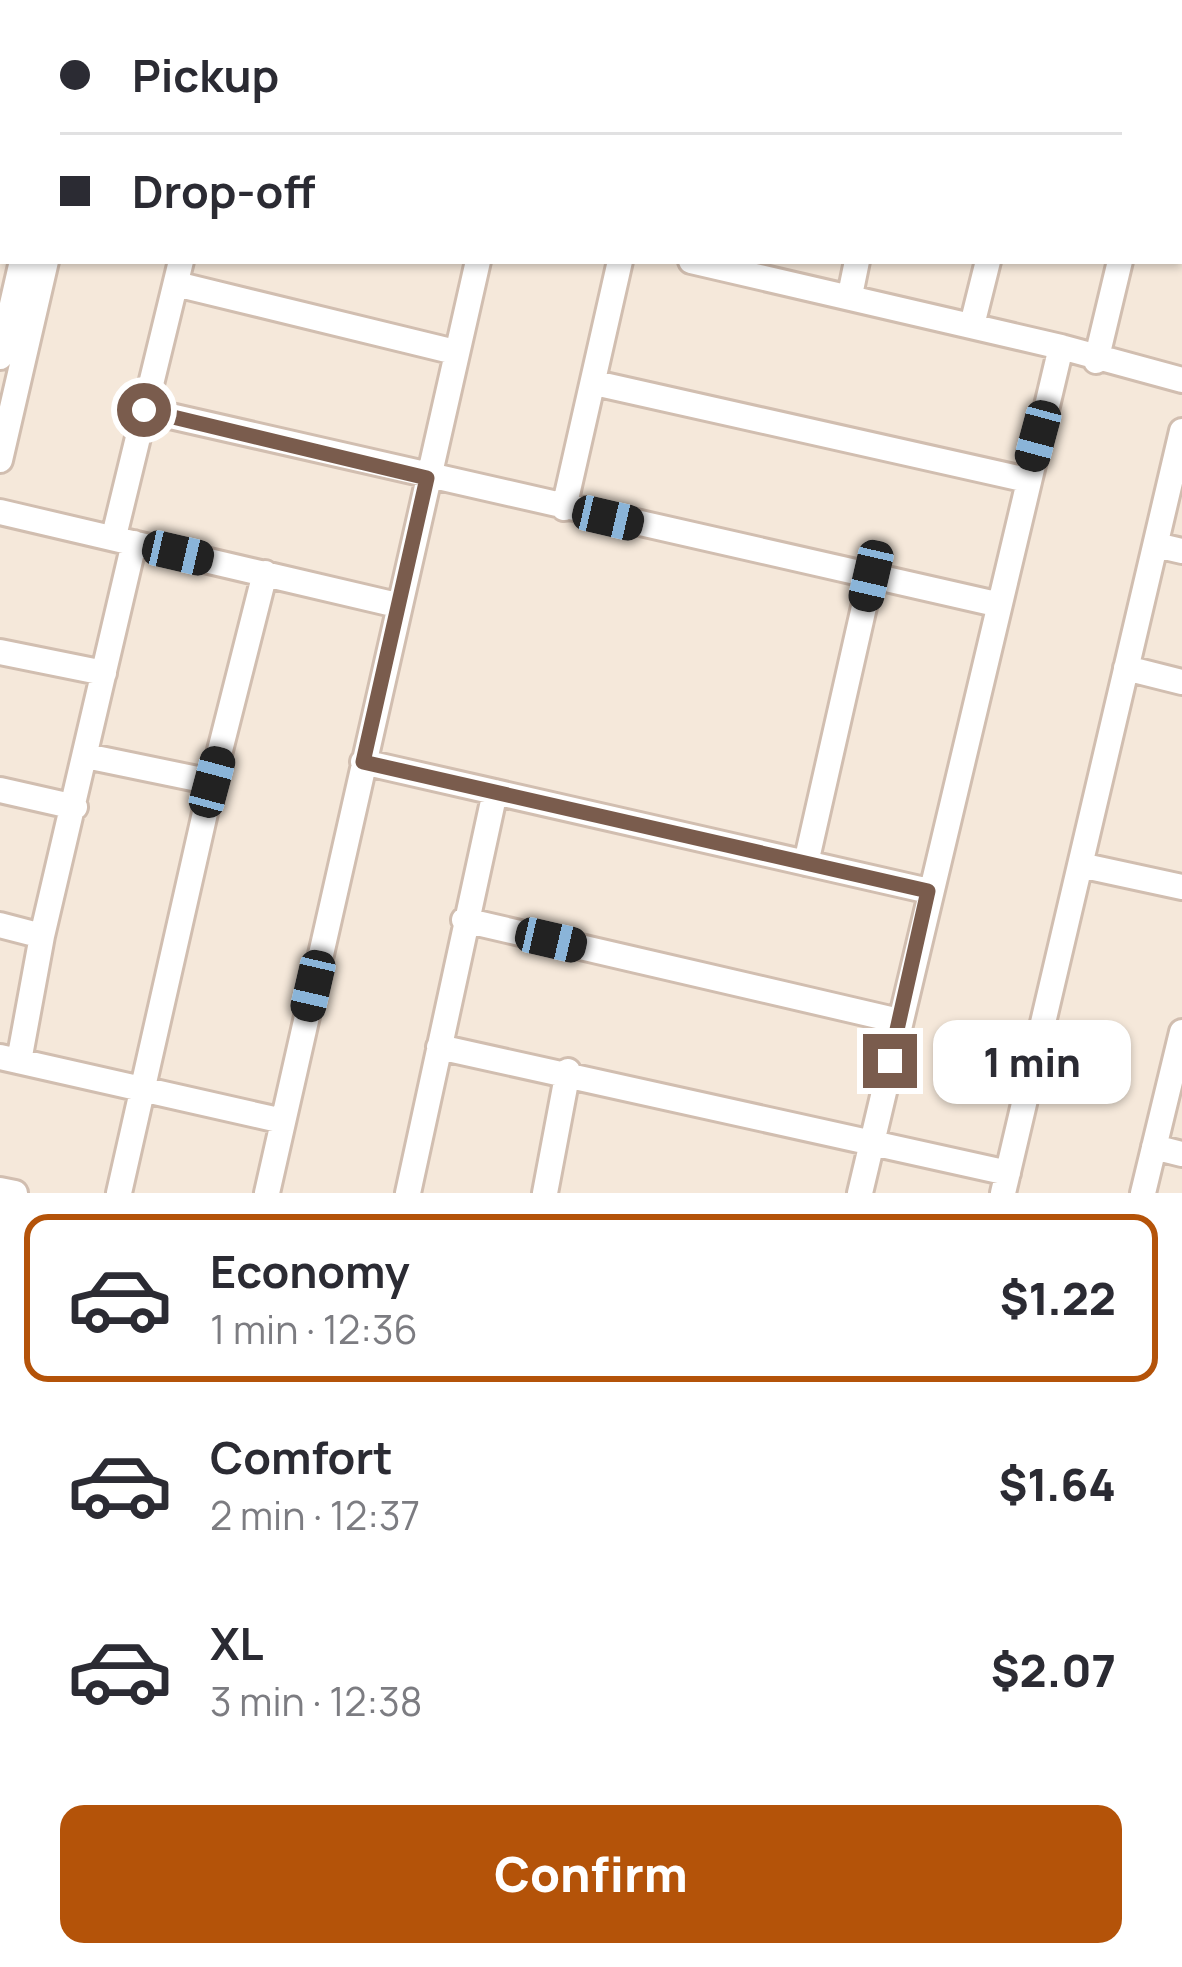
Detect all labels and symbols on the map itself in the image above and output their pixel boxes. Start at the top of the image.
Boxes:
route start [117,383,171,437]
car [1011,397,1065,475]
car [569,492,647,544]
car [139,527,217,579]
car [845,537,897,615]
car [185,743,239,821]
car [512,914,590,966]
car [287,947,339,1025]
callout: 1 min [932,1019,1130,1103]
route end [863,1034,917,1088]

